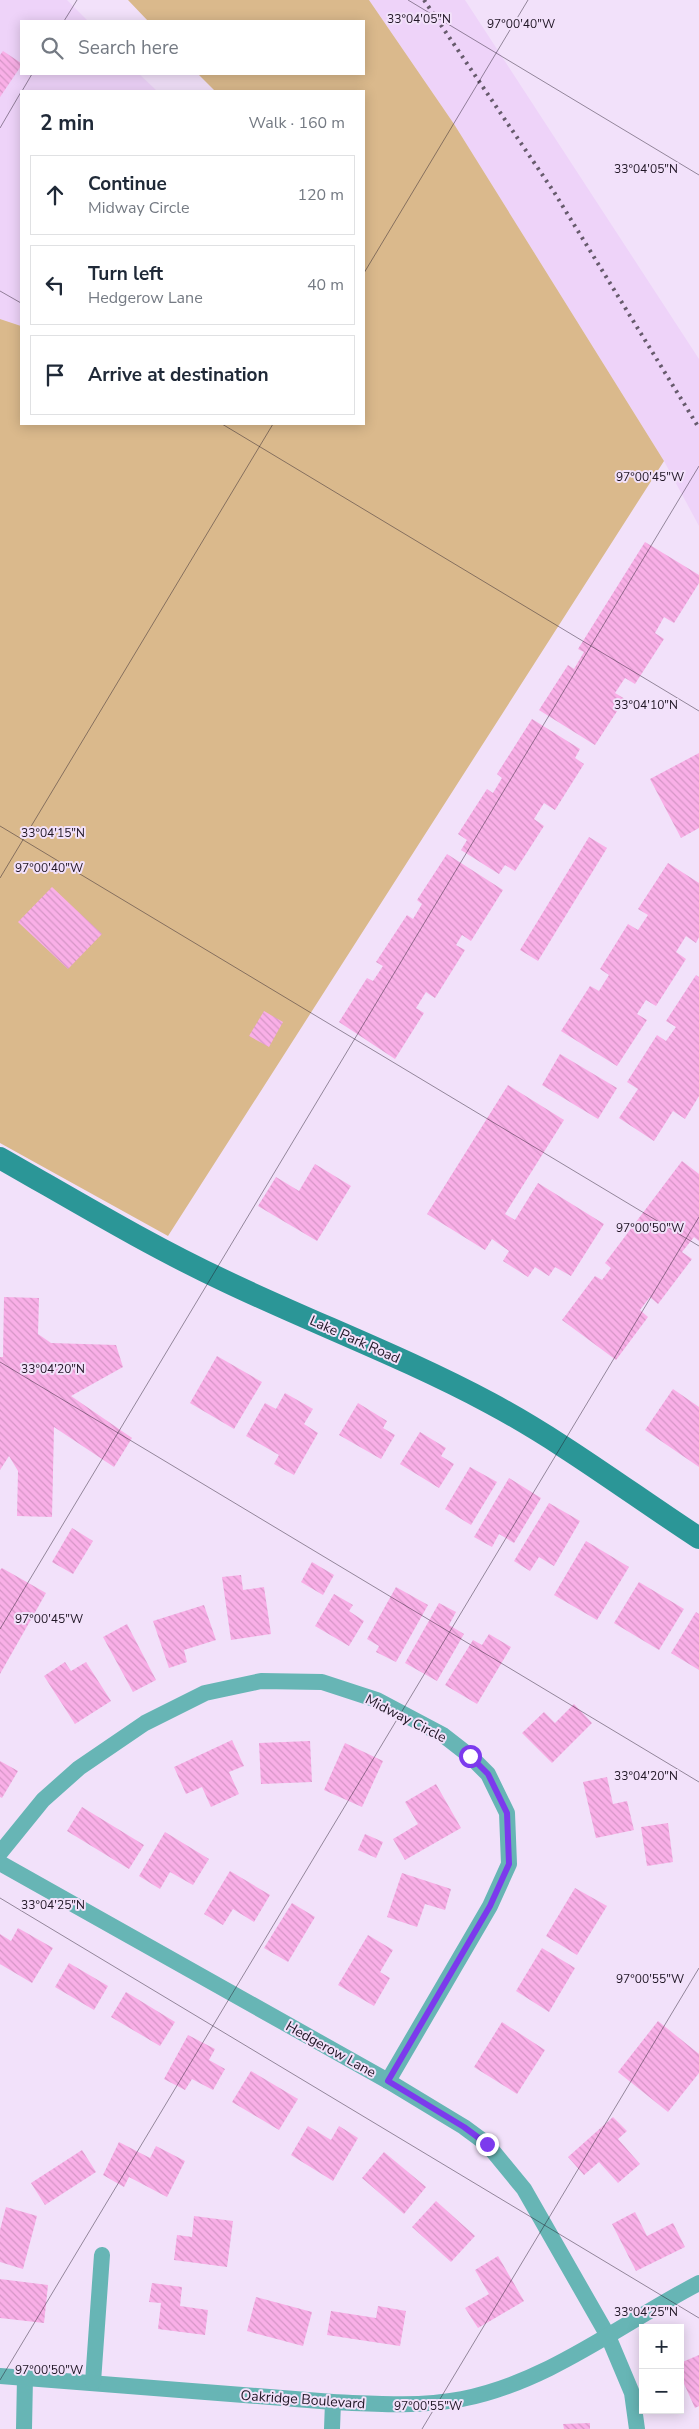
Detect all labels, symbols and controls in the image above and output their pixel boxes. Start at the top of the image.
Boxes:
text: 33°04'05"N [387,11,451,27]
text: 97°00'40"W [487,16,555,32]
search box [20,20,365,75]
icon: search [38,34,66,62]
text: Search here [78,35,179,61]
text: 2 min [40,109,94,137]
text: Walk · 160 m [249,112,345,134]
text: 33°04'05"N [614,161,678,177]
text: Continue [88,171,167,197]
icon: ahead [41,181,69,209]
text: 120 m [297,184,344,206]
text: Midway Circle [88,197,189,219]
text: Turn left [88,261,163,287]
icon: left [41,271,69,299]
text: 40 m [307,274,344,296]
text: Hedgerow Lane [88,287,203,309]
icon: arrive [41,361,69,389]
text: Arrive at destination [88,362,269,388]
text: 97°00'45"W [616,469,684,485]
text: 33°04'10"N [614,697,678,713]
text: 33°04'15"N [21,825,85,841]
text: 97°00'40"W [15,860,83,876]
text: 97°00'50"W [616,1220,684,1236]
street label: Lake Park Road [307,1311,403,1368]
text: 33°04'20"N [21,1361,85,1377]
text: 97°00'45"W [15,1611,83,1627]
street label: Midway Circle [362,1690,450,1747]
route start [459,1745,482,1768]
text: 33°04'20"N [614,1768,678,1784]
text: 33°04'25"N [21,1897,85,1913]
text: 97°00'55"W [616,1971,684,1987]
street label: Hedgerow Lane [282,2017,379,2082]
route end [476,2133,499,2156]
text: 33°04'25"N [614,2304,678,2320]
map controls [639,2324,684,2414]
button: + [639,2324,684,2369]
text: 97°00'50"W [15,2362,83,2378]
button: − [639,2369,684,2414]
street label: Oakridge Boulevard [240,2386,366,2413]
text: 97°00'55"W [394,2398,462,2414]

